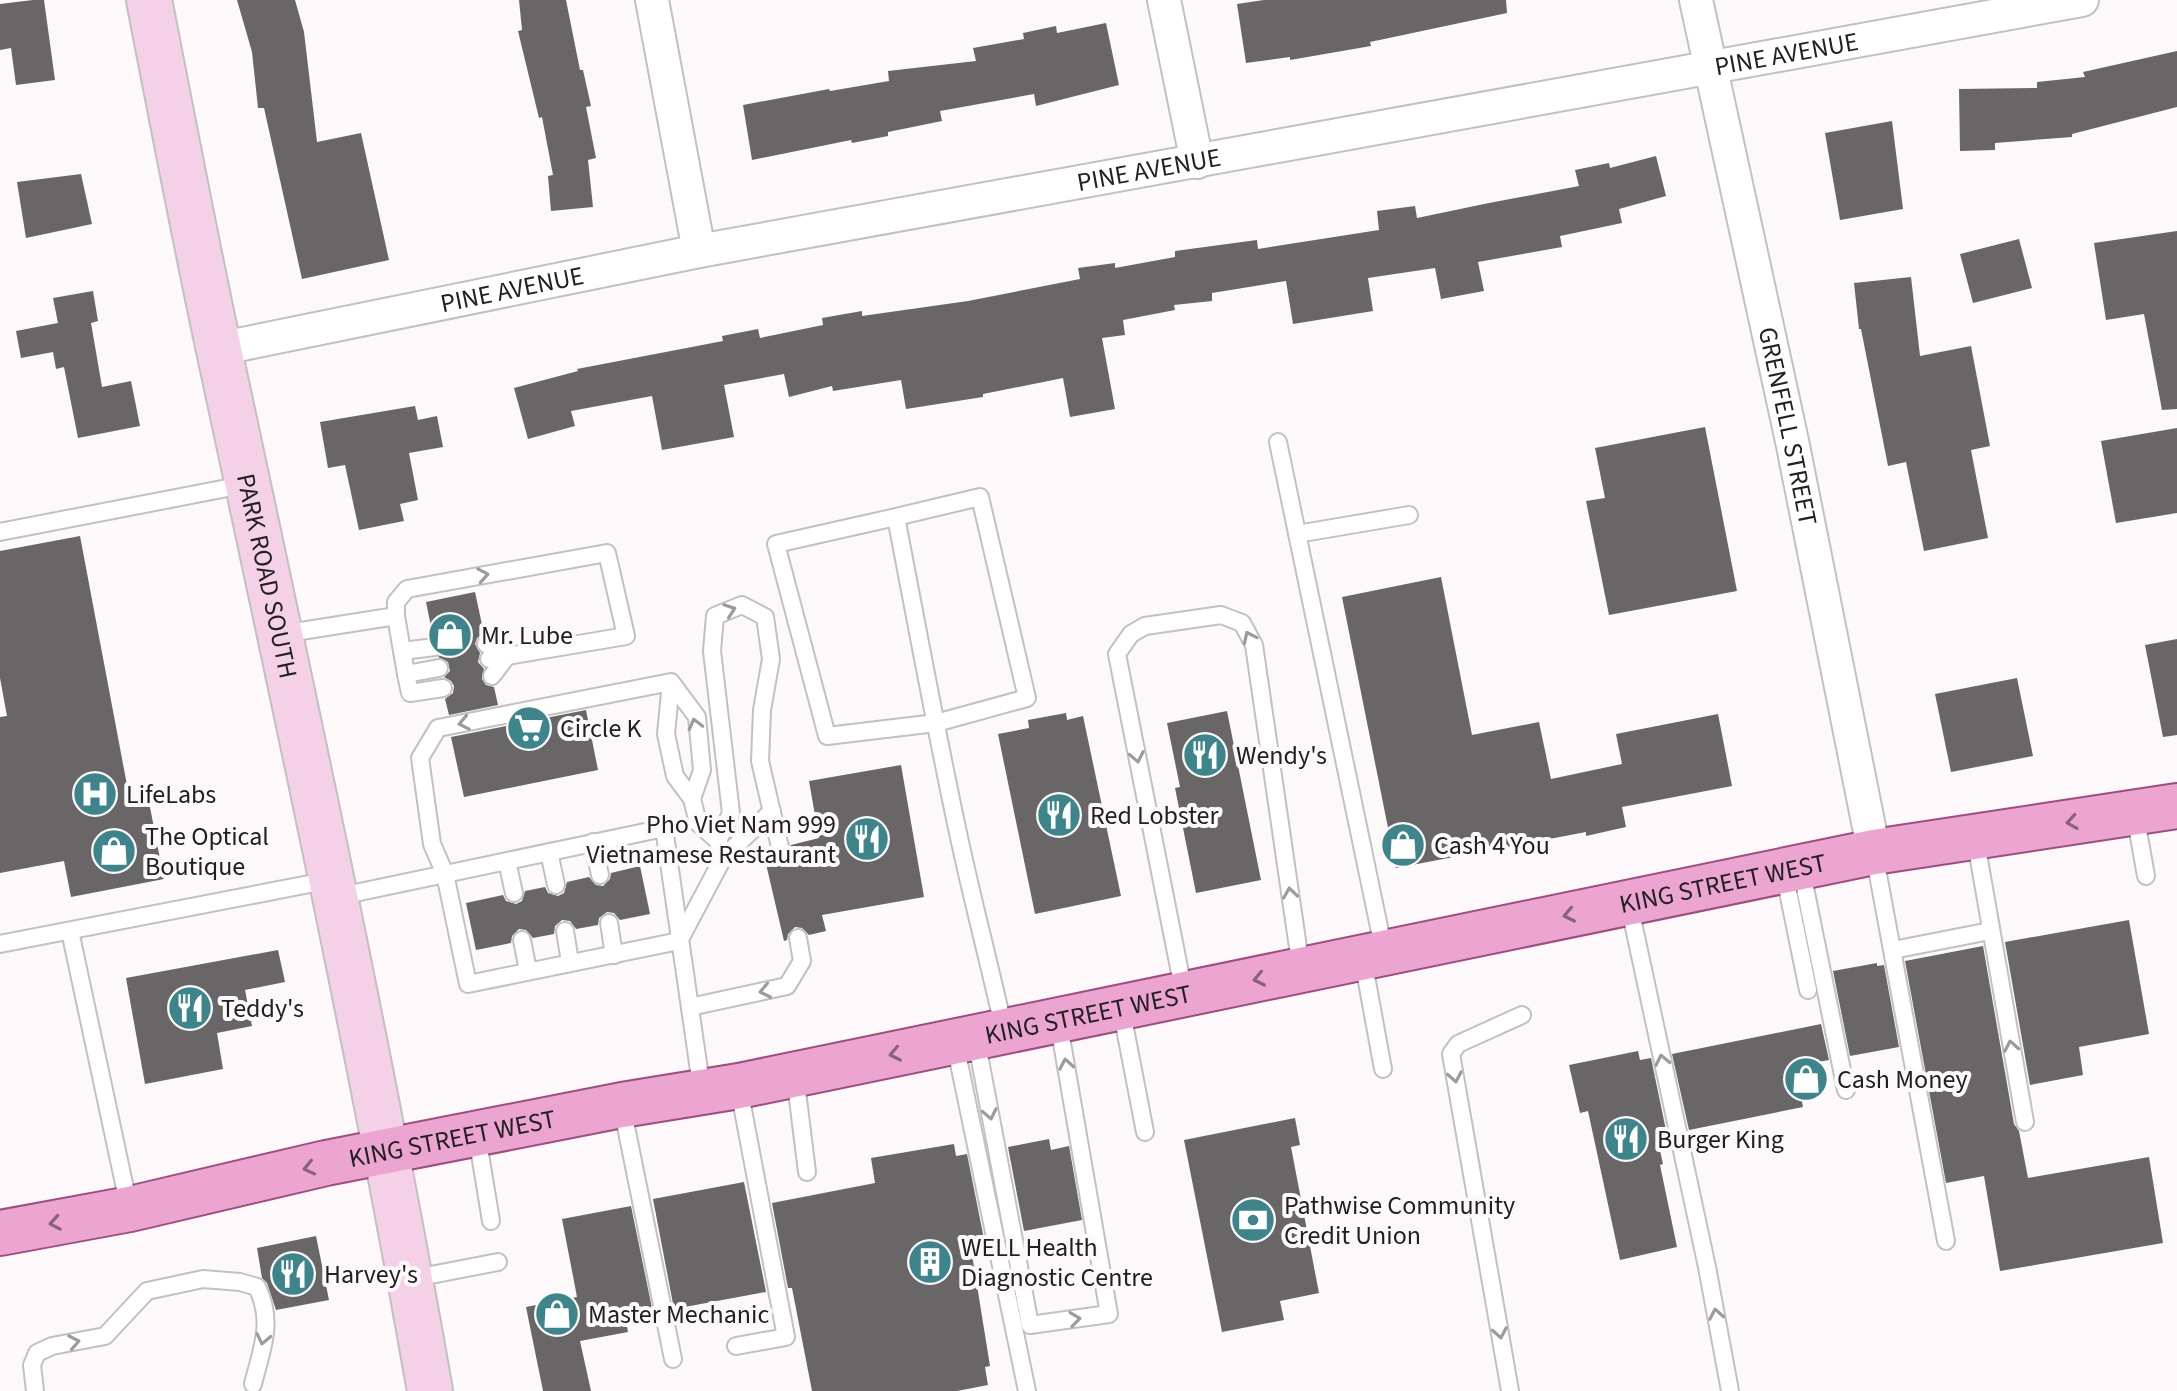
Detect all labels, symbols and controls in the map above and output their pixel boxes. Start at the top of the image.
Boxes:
street label: PINE AVENUE [1712,23,1861,85]
street label: PINE AVENUE [1074,139,1224,201]
street label: PINE AVENUE [437,257,587,322]
street label: GRENFELL STREET [1749,324,1826,529]
street label: PARK ROAD SOUTH [227,470,307,682]
one-way arrow [477,568,490,585]
one-way arrow [722,604,736,620]
shop icon: Mr. Lube [426,611,474,659]
place label: Mr. Lube [481,617,573,654]
one-way arrow [1242,630,1258,645]
supermarket icon: Circle K [505,704,553,752]
place label: Circle K [560,710,642,747]
one-way arrow [458,714,471,731]
one-way arrow [688,718,705,731]
restaurant icon: Wendy's [1181,731,1229,779]
place label: Wendy's [1236,737,1327,774]
one-way arrow [1128,750,1145,764]
hospital icon: LifeLabs [71,770,119,818]
place label: LifeLabs [126,776,216,813]
restaurant icon: Red Lobster [1035,791,1083,839]
place label: Red Lobster [1090,797,1220,834]
place label: Pho Viet Nam 999 Vietnamese Restaurant [586,806,836,873]
one-way arrow [2065,813,2079,830]
restaurant icon: Pho Viet Nam 999 Vietnamese Restaurant [843,815,891,863]
place label: The Optical Boutique [145,818,269,885]
shop icon: Cash 4 You [1379,821,1427,869]
shop icon: The Optical Boutique [90,827,138,875]
place label: Cash 4 You [1434,827,1550,864]
street label: KING STREET WEST [1616,844,1829,923]
one-way arrow [1282,886,1299,900]
one-way arrow [1563,906,1576,923]
one-way arrow [1253,970,1267,987]
street label: KING STREET WEST [981,975,1195,1054]
one-way arrow [758,982,772,999]
restaurant icon: Teddy's [166,984,214,1032]
place label: Teddy's [221,990,304,1027]
one-way arrow [2003,1039,2020,1052]
one-way arrow [889,1045,902,1062]
one-way arrow [1654,1053,1671,1067]
shop icon: Cash Money [1782,1055,1830,1103]
one-way arrow [1058,1057,1075,1071]
place label: Cash Money [1837,1061,1968,1098]
one-way arrow [1446,1071,1463,1084]
street label: KING STREET WEST [346,1100,559,1177]
one-way arrow [981,1107,998,1120]
restaurant icon: Burger King [1602,1115,1650,1163]
place label: Burger King [1657,1121,1784,1158]
one-way arrow [302,1158,316,1175]
place label: Pathwise Community Credit Union [1284,1187,1515,1254]
bank icon: Pathwise Community Credit Union [1229,1196,1277,1244]
one-way arrow [48,1213,62,1230]
place label: WELL Health Diagnostic Centre [961,1229,1153,1296]
building icon: WELL Health Diagnostic Centre [906,1238,954,1286]
restaurant icon: Harvey's [269,1250,317,1298]
place label: Harvey's [324,1256,418,1293]
shop icon: Master Mechanic [533,1290,581,1338]
place label: Master Mechanic [588,1296,769,1333]
one-way arrow [1708,1307,1725,1321]
one-way arrow [1068,1311,1082,1328]
one-way arrow [1490,1327,1507,1340]
one-way arrow [256,1333,273,1346]
one-way arrow [67,1334,80,1351]

